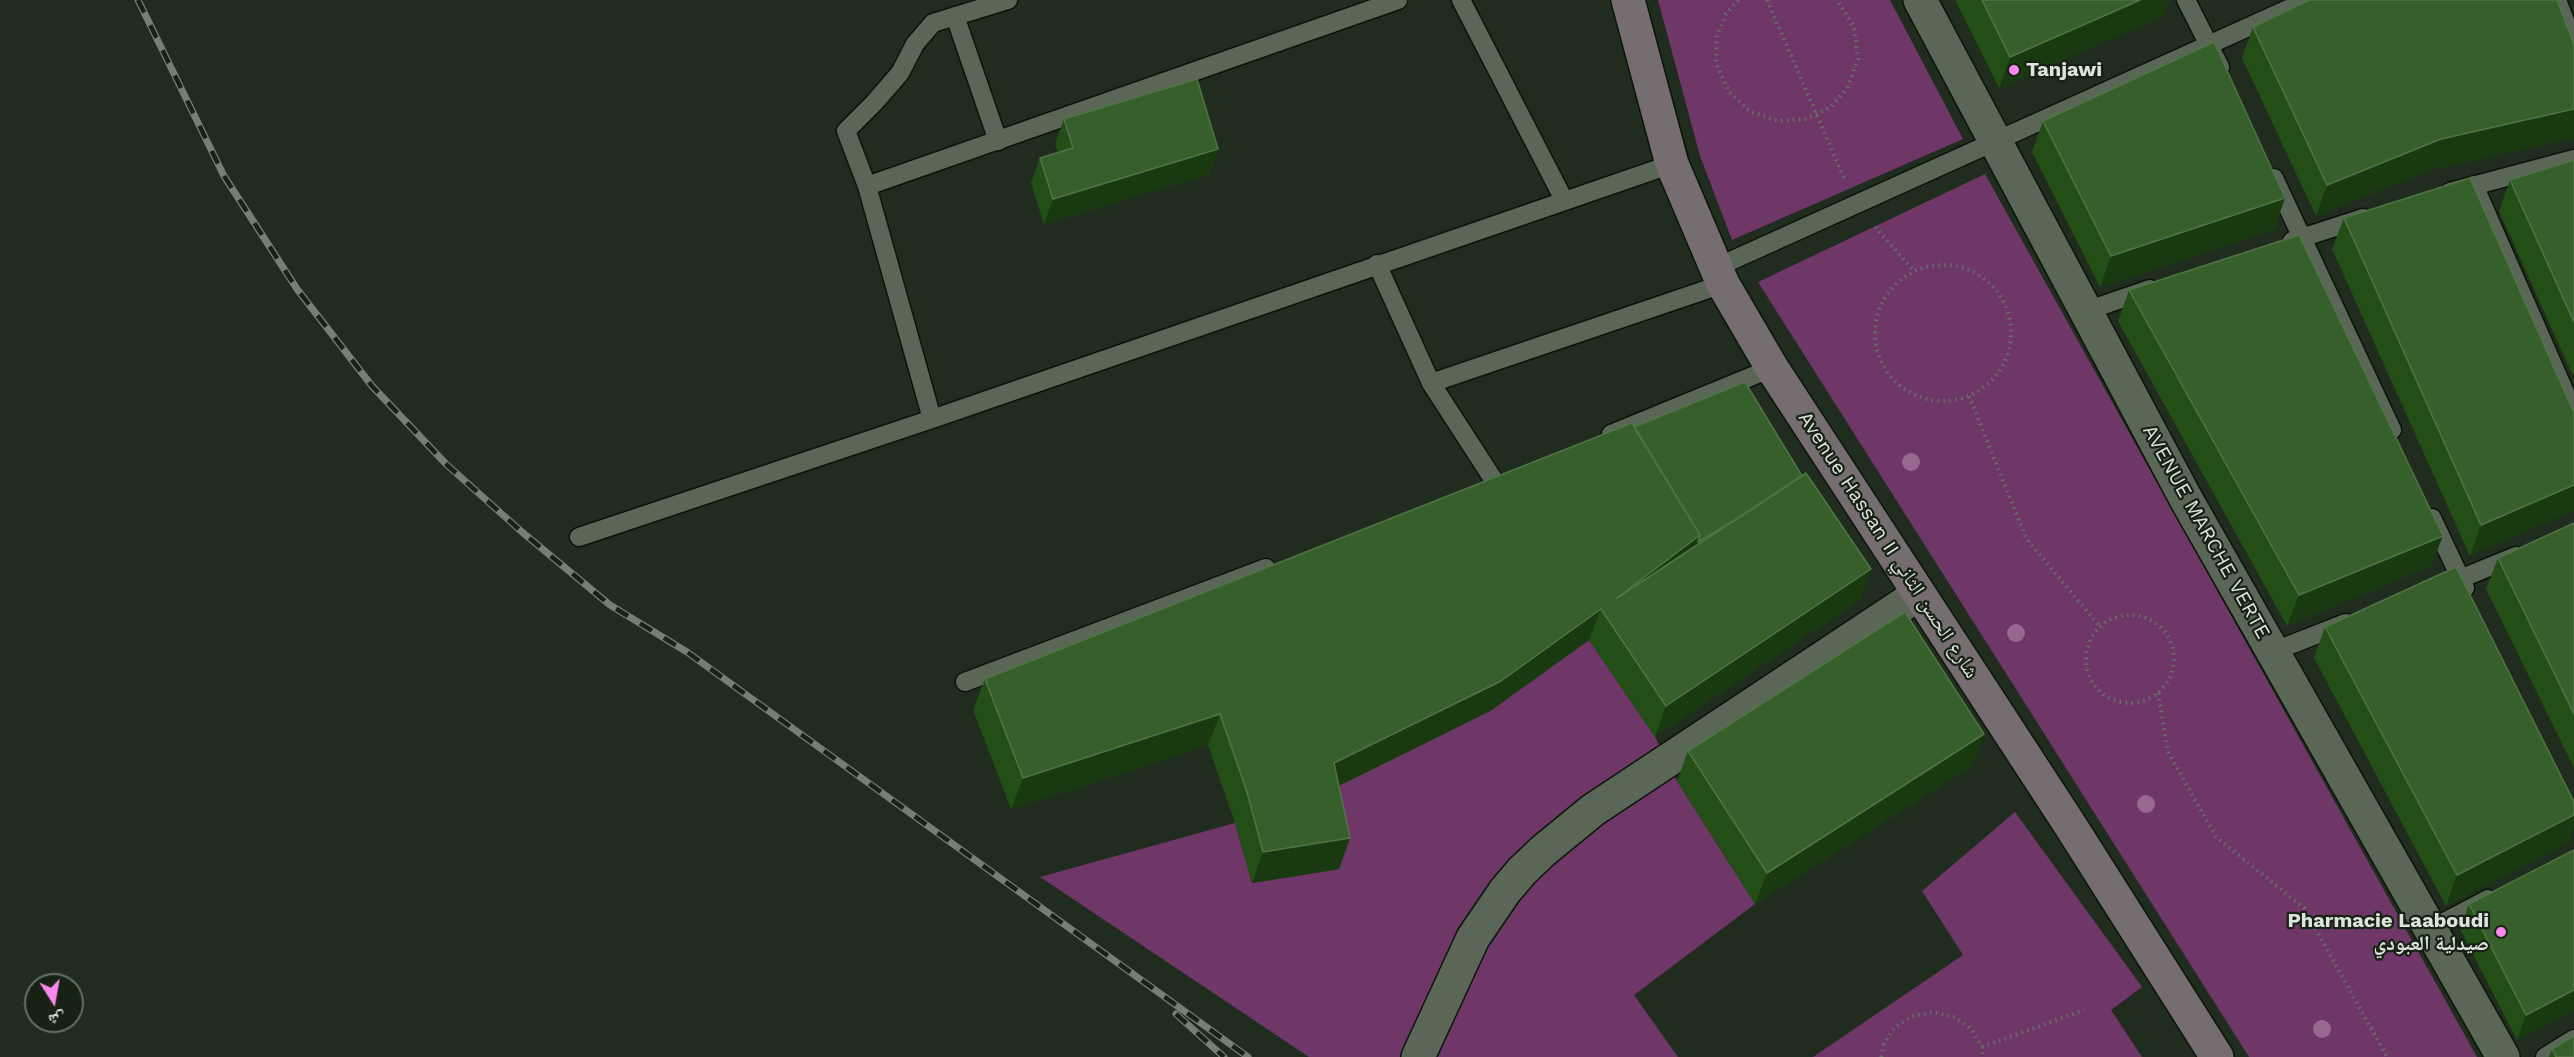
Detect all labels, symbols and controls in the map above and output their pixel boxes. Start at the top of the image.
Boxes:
place label: Tanjawi [2026,58,2102,82]
marker: Tanjawi [2007,63,2021,77]
street label: Avenue Hassan II شارع الحسن الثاني [1793,407,1983,683]
street label: AVENUE MARCHE VERTE [2137,421,2275,643]
place label: Pharmacie Laaboudi صيدلية العبودي [2287,909,2489,956]
marker: Pharmacie Laaboudi صيدلية العبودي [2494,925,2508,939]
north arrow [24,973,84,1033]
text: ش [47,1008,67,1030]

